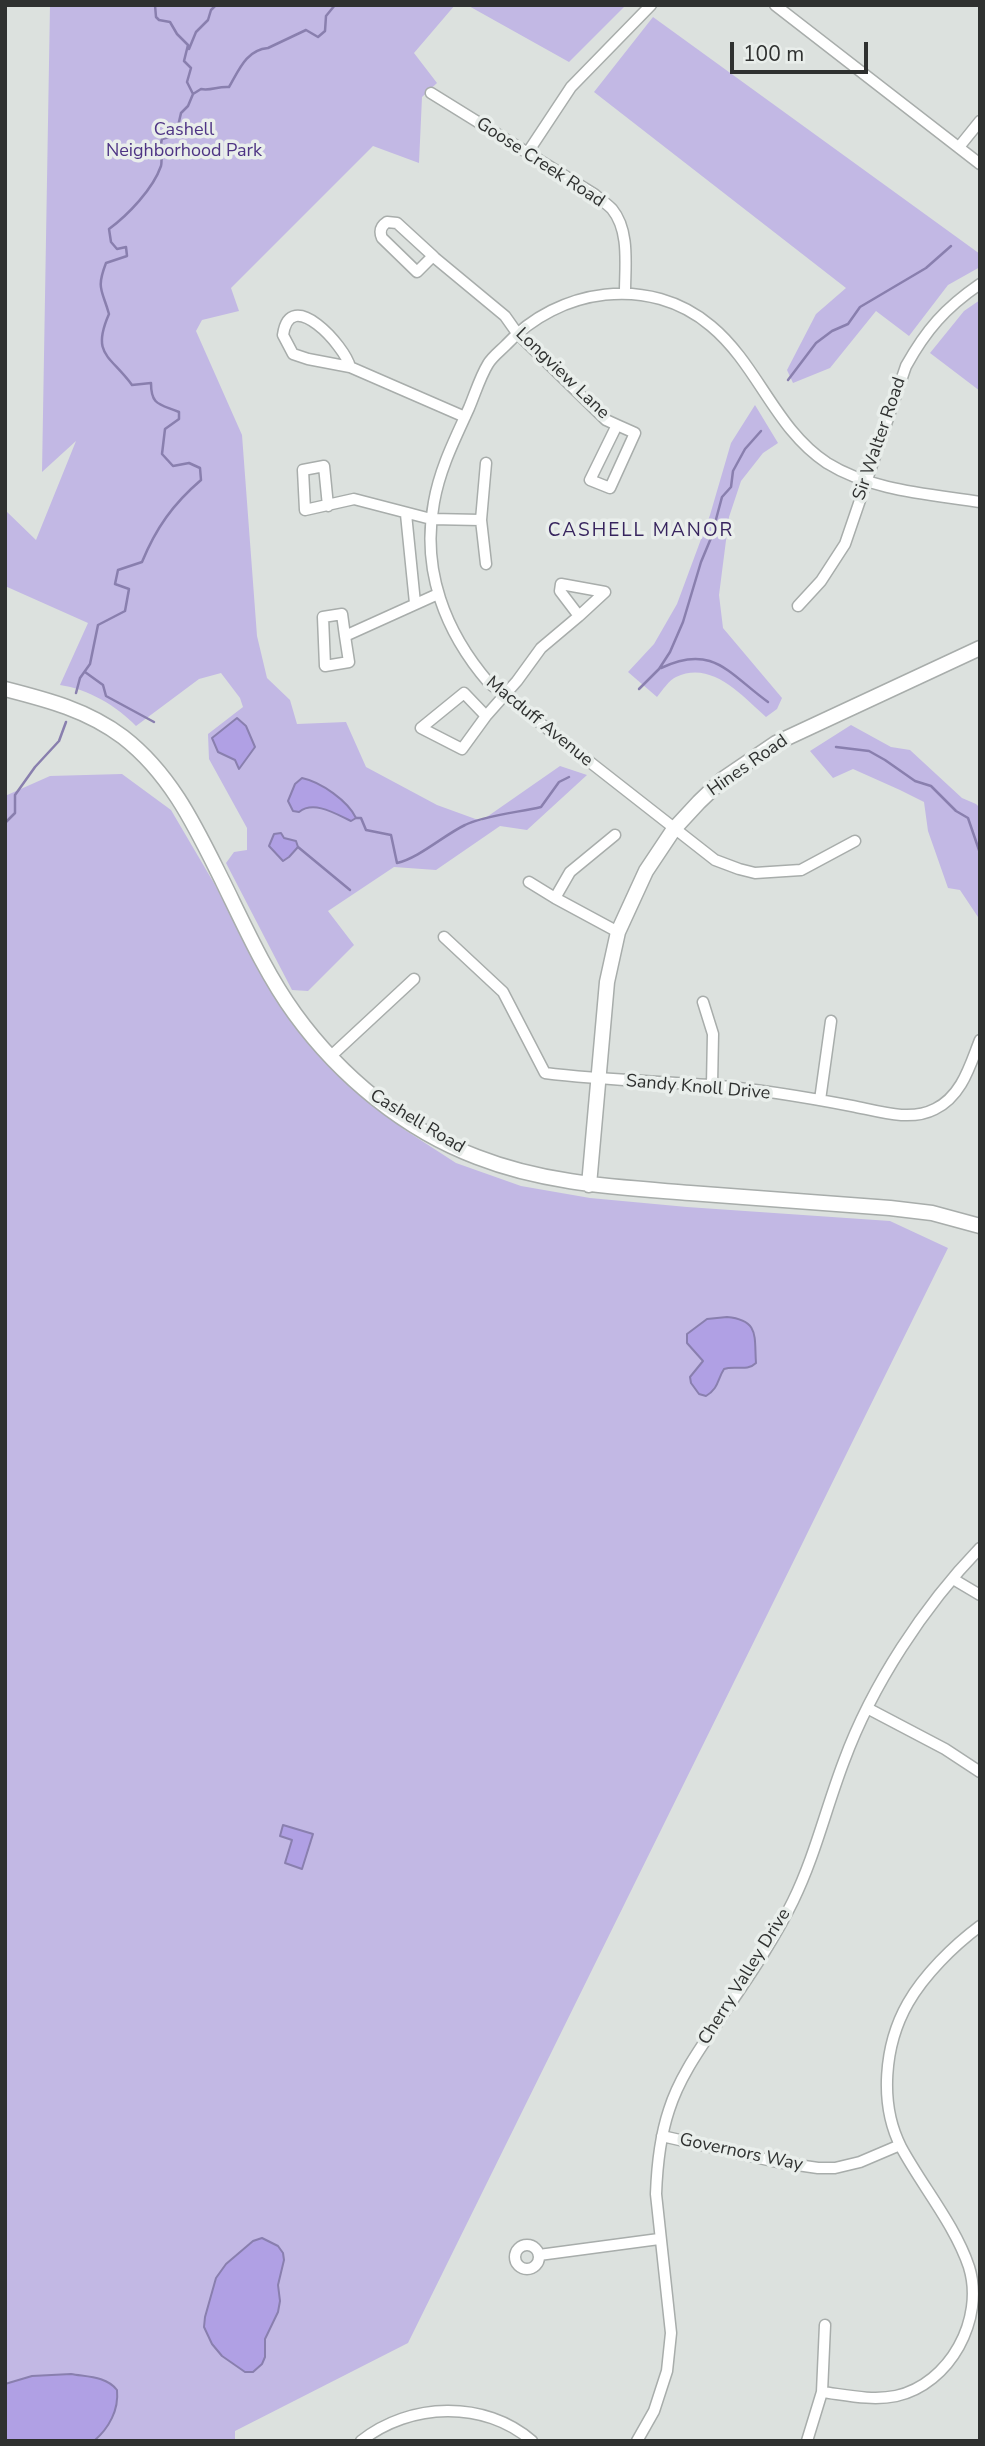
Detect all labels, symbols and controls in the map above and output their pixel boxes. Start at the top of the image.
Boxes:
scale bar [733,28,871,72]
text: 100 m [743,40,804,68]
street label: Goose Creek Road [472,113,608,213]
park label: Cashell Neighborhood Park [106,120,262,162]
street label: Longview Lane [511,324,613,424]
street label: Sir Walter Road [849,375,911,503]
district label: CASHELL MANOR [549,520,733,542]
street label: Macduff Avenue [481,672,597,772]
street label: Hines Road [704,731,792,801]
street label: Sandy Knoll Drive [625,1071,771,1105]
street label: Cashell Road [366,1085,468,1159]
street label: Cherry Valley Drive [694,1905,796,2049]
street label: Governors Way [677,2129,805,2177]

